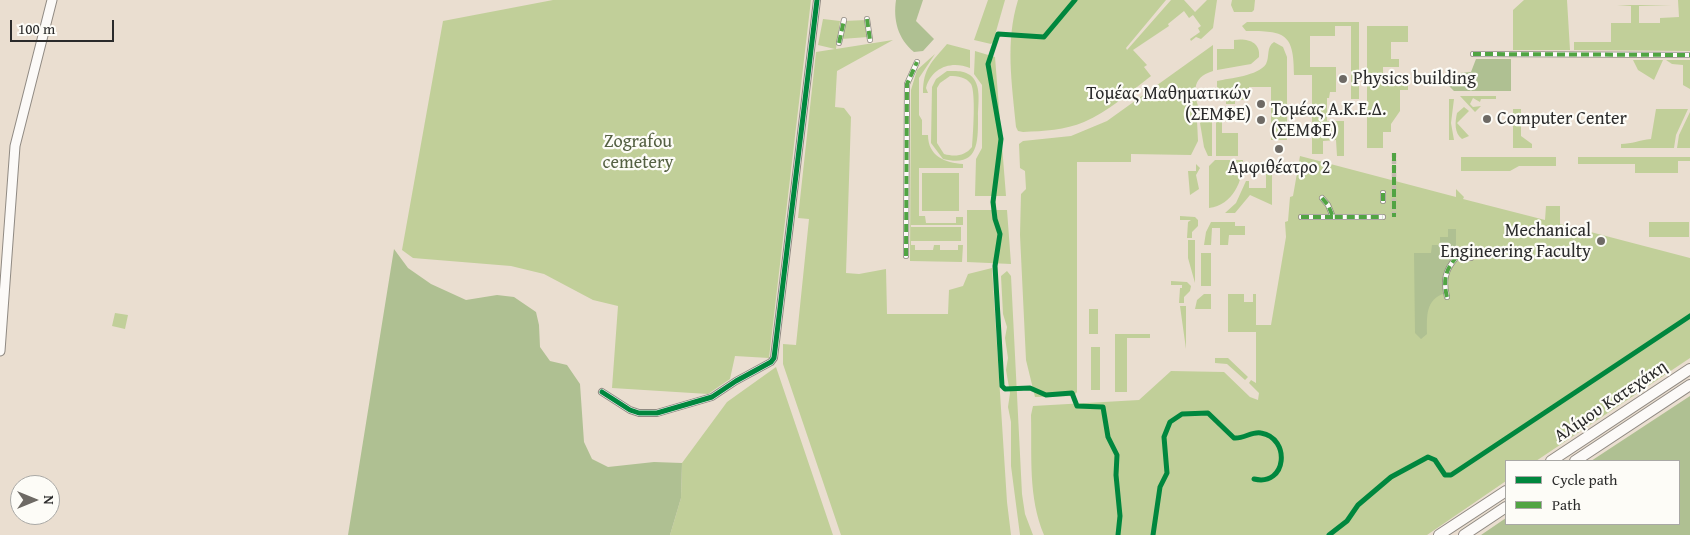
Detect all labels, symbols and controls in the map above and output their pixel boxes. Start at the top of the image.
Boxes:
scale bar [12,10,116,42]
text: 100 m [18,18,55,39]
place label: Physics building [1353,68,1476,90]
marker: Physics building [1337,73,1349,85]
place label: Τομέας Μαθηματικών (ΣΕΜΦΕ) [1086,83,1251,126]
marker: Τομέας Μαθηματικών (ΣΕΜΦΕ) [1255,98,1267,110]
place label: Τομέας Α.Κ.Ε.Δ. (ΣΕΜΦΕ) [1271,99,1386,142]
place label: Computer Center [1497,108,1627,130]
marker: Computer Center [1481,113,1493,125]
marker: Τομέας Α.Κ.Ε.Δ. (ΣΕΜΦΕ) [1255,114,1267,126]
park label: Zografou cemetery [603,131,673,173]
marker: Αμφιθέατρο 2 [1273,143,1285,155]
place label: Αμφιθέατρο 2 [1228,157,1330,179]
place label: Mechanical Engineering Faculty [1441,220,1591,262]
marker: Mechanical Engineering Faculty [1595,235,1607,247]
street label: Αλίμου Κατεχάκη [1550,356,1672,448]
legend [1505,460,1680,525]
text: Cycle path [1552,469,1618,490]
north arrow [10,475,60,525]
text: Path [1552,494,1581,515]
text: N [39,495,59,505]

